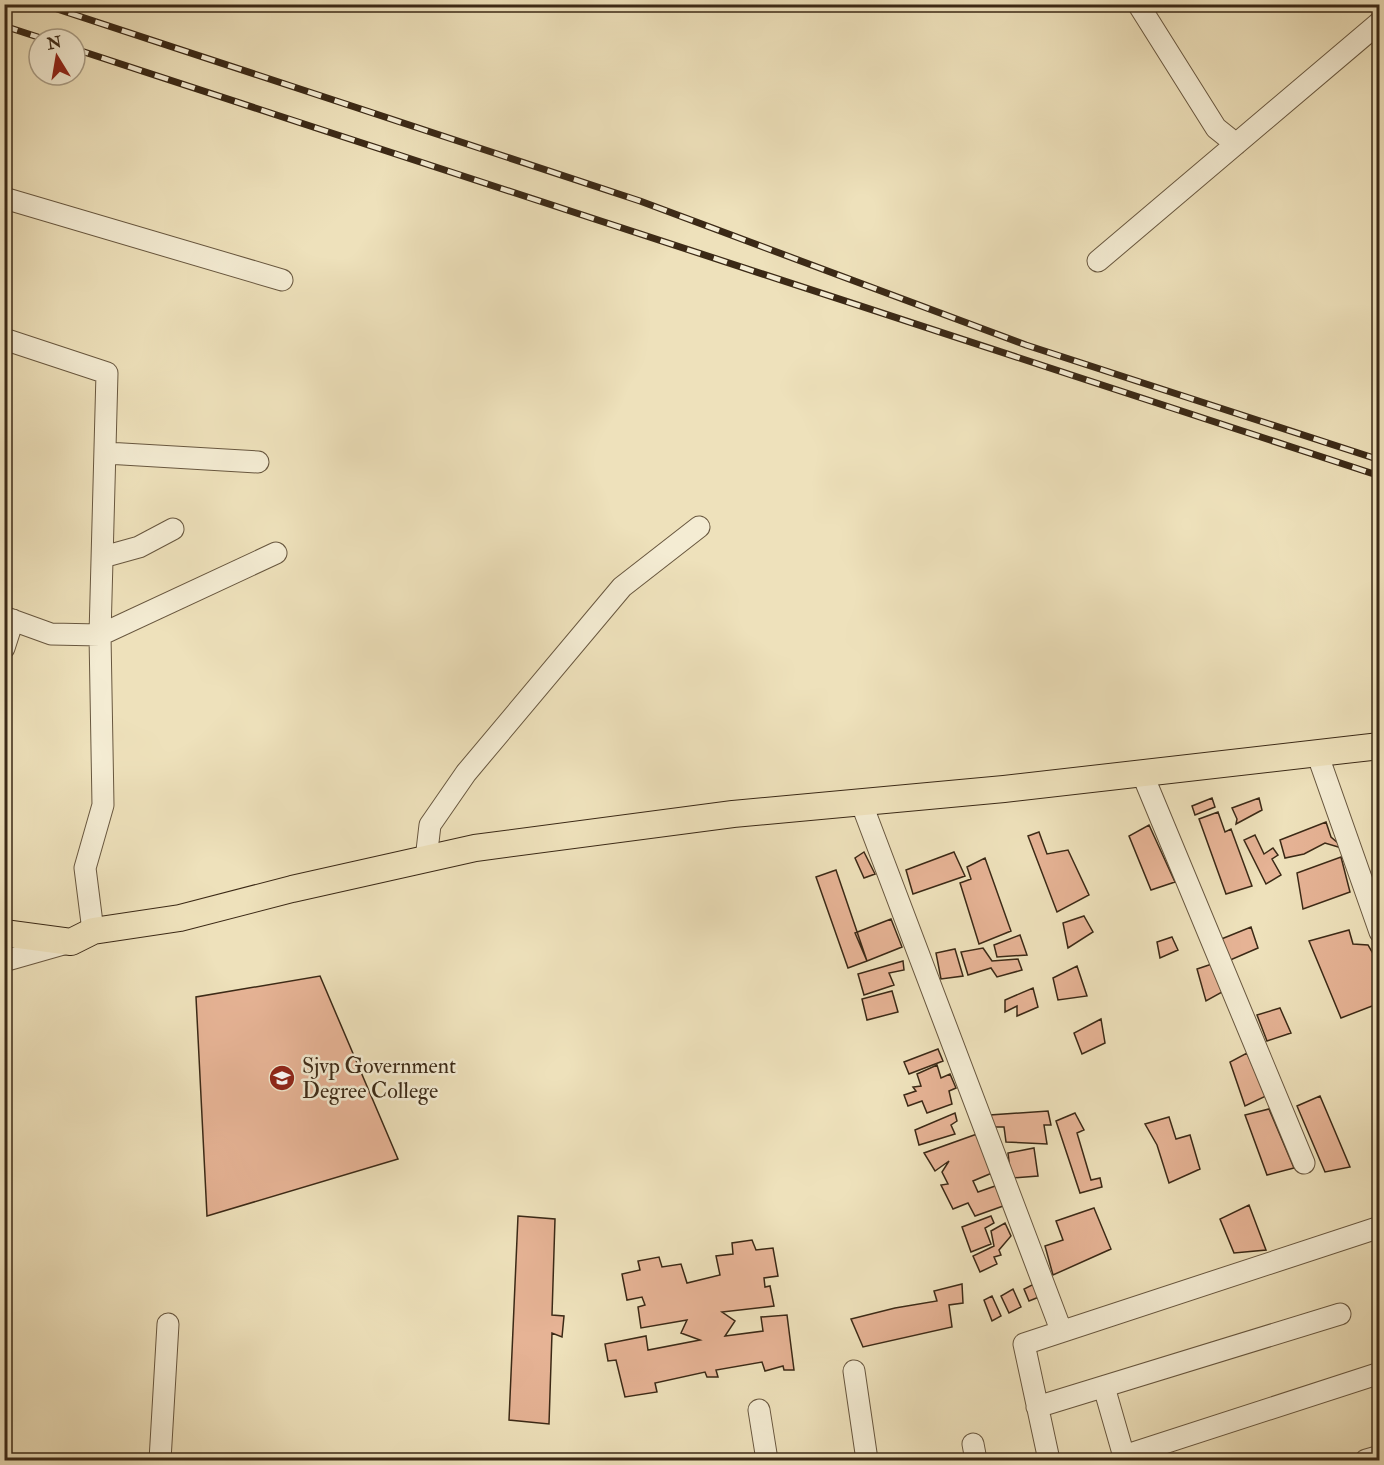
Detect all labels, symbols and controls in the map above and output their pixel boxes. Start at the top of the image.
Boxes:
north arrow [27,27,87,87]
text: N [44,32,64,55]
place label: Sjvp Government Degree College [302,1052,456,1105]
school or university icon: Sjvp Government Degree College [267,1063,297,1093]

